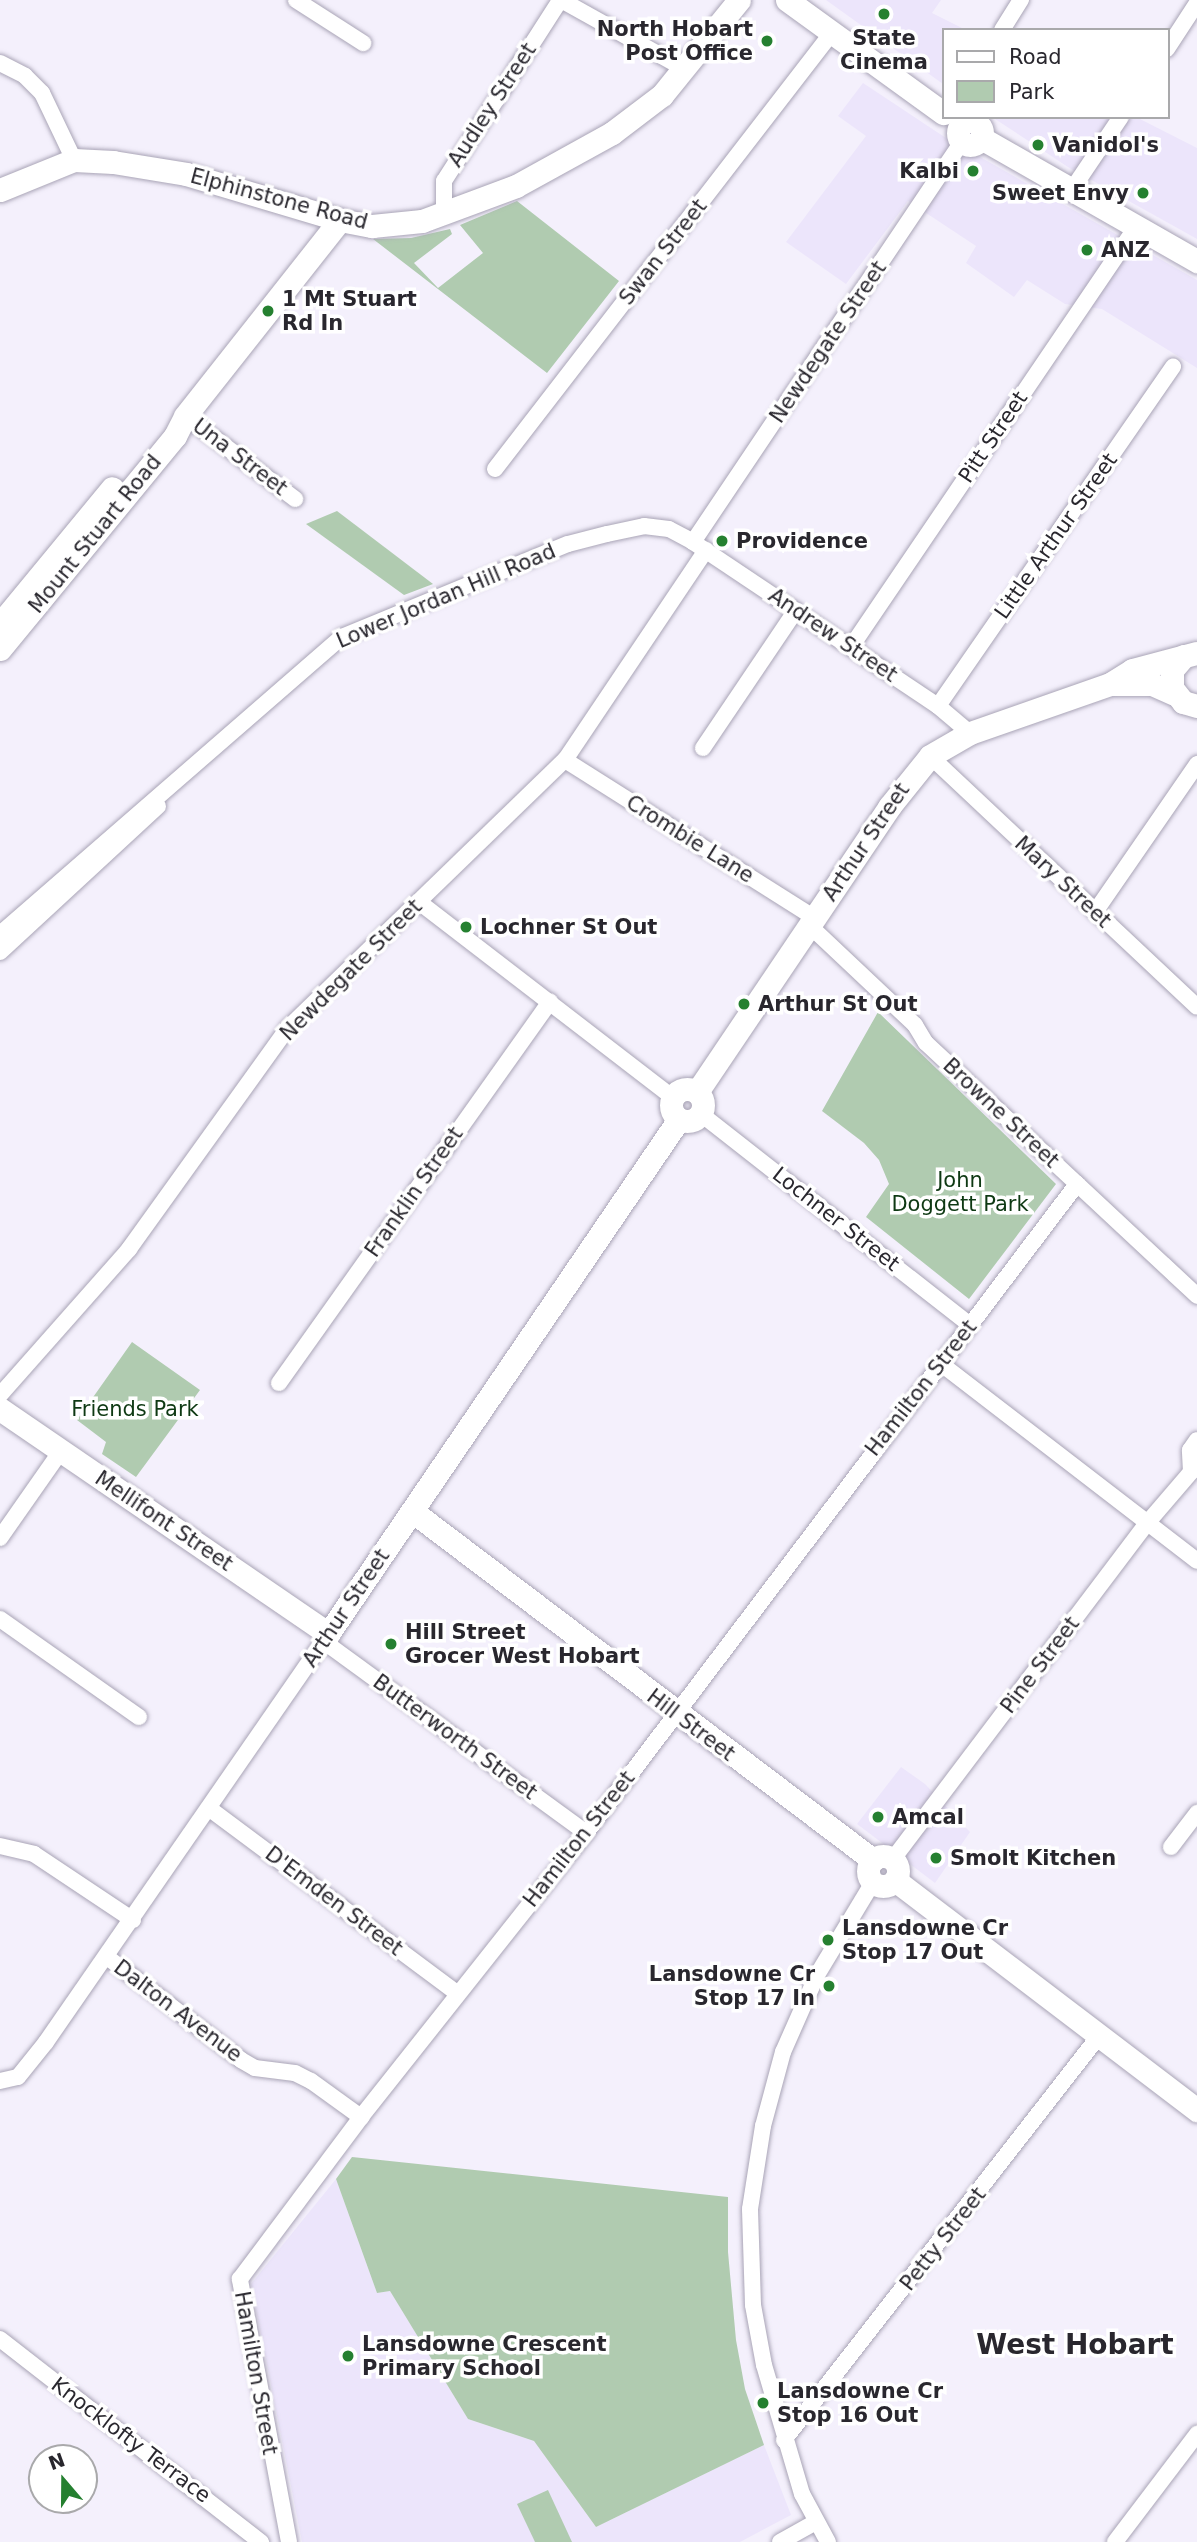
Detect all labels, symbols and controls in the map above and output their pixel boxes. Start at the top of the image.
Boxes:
marker: State Cinema [876,6,892,22]
place label: North Hobart Post Office [597,16,753,66]
place label: State Cinema [840,25,928,75]
legend [942,28,1169,119]
marker: North Hobart Post Office [759,33,775,49]
street label: Audley Street [443,38,541,172]
text: Road [1009,45,1062,69]
text: Park [1009,80,1054,104]
place label: Vanidol's [1052,132,1159,158]
marker: Vanidol's [1030,137,1046,153]
place label: Kalbi [899,158,959,184]
street label: Elphinstone Road [188,163,370,235]
marker: Kalbi [965,163,981,179]
place label: Sweet Envy [992,180,1129,206]
marker: Sweet Envy [1135,185,1151,201]
street label: Swan Street [614,194,712,310]
place label: ANZ [1101,237,1150,263]
marker: ANZ [1079,242,1095,258]
street label: Newdegate Street [764,256,892,428]
place label: 1 Mt Stuart Rd In [282,286,417,336]
marker: 1 Mt Stuart Rd In [260,303,276,319]
street label: Pitt Street [953,386,1033,488]
street label: Una Street [188,413,292,501]
street label: Little Arthur Street [989,448,1123,624]
street label: Mount Stuart Road [23,450,167,618]
place label: Providence [736,528,868,554]
marker: Providence [714,533,730,549]
street label: Lower Jordan Hill Road [333,538,559,654]
street label: Andrew Street [764,583,902,687]
street label: Arthur Street [817,778,915,906]
street label: Crombie Lane [622,790,758,888]
street label: Mary Street [1010,831,1116,933]
street label: Newdegate Street [275,894,427,1046]
place label: Lochner St Out [480,914,657,940]
marker: Lochner St Out [458,919,474,935]
place label: Arthur St Out [758,991,918,1017]
marker: Arthur St Out [736,996,752,1012]
street label: Browne Street [938,1053,1064,1173]
street label: Franklin Street [360,1122,468,1262]
street label: Lochner Street [767,1162,905,1276]
park label: John Doggett Park [891,1167,1029,1217]
street label: Hamilton Street [860,1315,982,1461]
park label: Friends Park [71,1396,199,1422]
street label: Mellifont Street [90,1466,238,1576]
street label: Arthur Street [297,1544,395,1672]
street label: Pine Street [995,1612,1085,1718]
place label: Hill Street Grocer West Hobart [405,1619,639,1669]
marker: Hill Street Grocer West Hobart [383,1636,399,1652]
street label: Butterworth Street [368,1669,542,1805]
street label: Hill Street [642,1684,740,1766]
street label: Hamilton Street [518,1766,640,1912]
place label: Amcal [892,1804,964,1830]
marker: Amcal [870,1809,886,1825]
street label: D'Emden Street [260,1841,408,1961]
place label: Smolt Kitchen [950,1845,1116,1871]
marker: Smolt Kitchen [928,1850,944,1866]
place label: Lansdowne Cr Stop 17 Out [842,1915,1008,1965]
marker: Lansdowne Cr Stop 17 Out [820,1932,836,1948]
street label: Dalton Avenue [109,1955,247,2067]
place label: Lansdowne Cr Stop 17 In [649,1961,815,2011]
marker: Lansdowne Cr Stop 17 In [821,1978,837,1994]
street label: Petty Street [895,2182,991,2296]
street label: Hamilton Street [229,2289,283,2457]
district label: West Hobart [976,2328,1174,2362]
place label: Lansdowne Crescent Primary School [362,2331,607,2381]
marker: Lansdowne Crescent Primary School [340,2348,356,2364]
street label: Knocklofty Terrace [46,2372,216,2508]
place label: Lansdowne Cr Stop 16 Out [777,2378,943,2428]
marker: Lansdowne Cr Stop 16 Out [755,2395,771,2411]
north arrow [28,2444,98,2514]
text: N [45,2448,68,2474]

